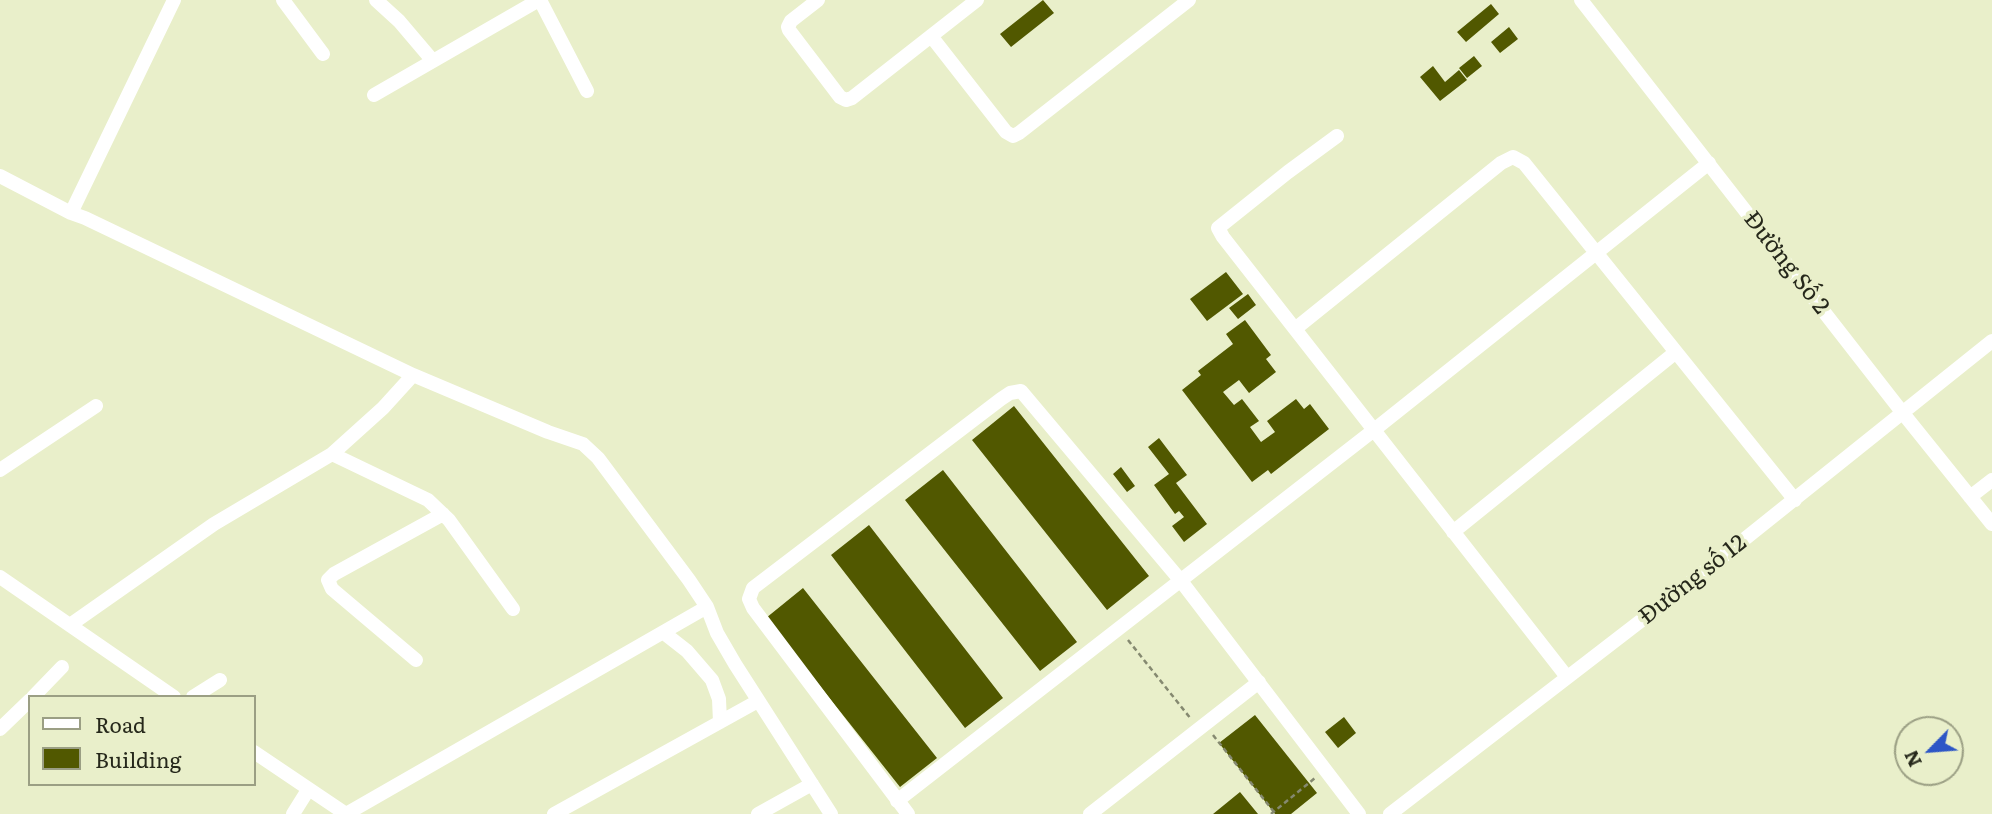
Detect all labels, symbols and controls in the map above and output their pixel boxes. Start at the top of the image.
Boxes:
street label: Đường Số 2 [1737,206,1835,320]
street label: Đường số 12 [1634,529,1752,631]
legend [28,695,256,786]
text: Road [95,708,146,739]
north arrow [1894,716,1964,786]
text: Building [95,743,181,774]
text: N [1896,746,1928,772]

